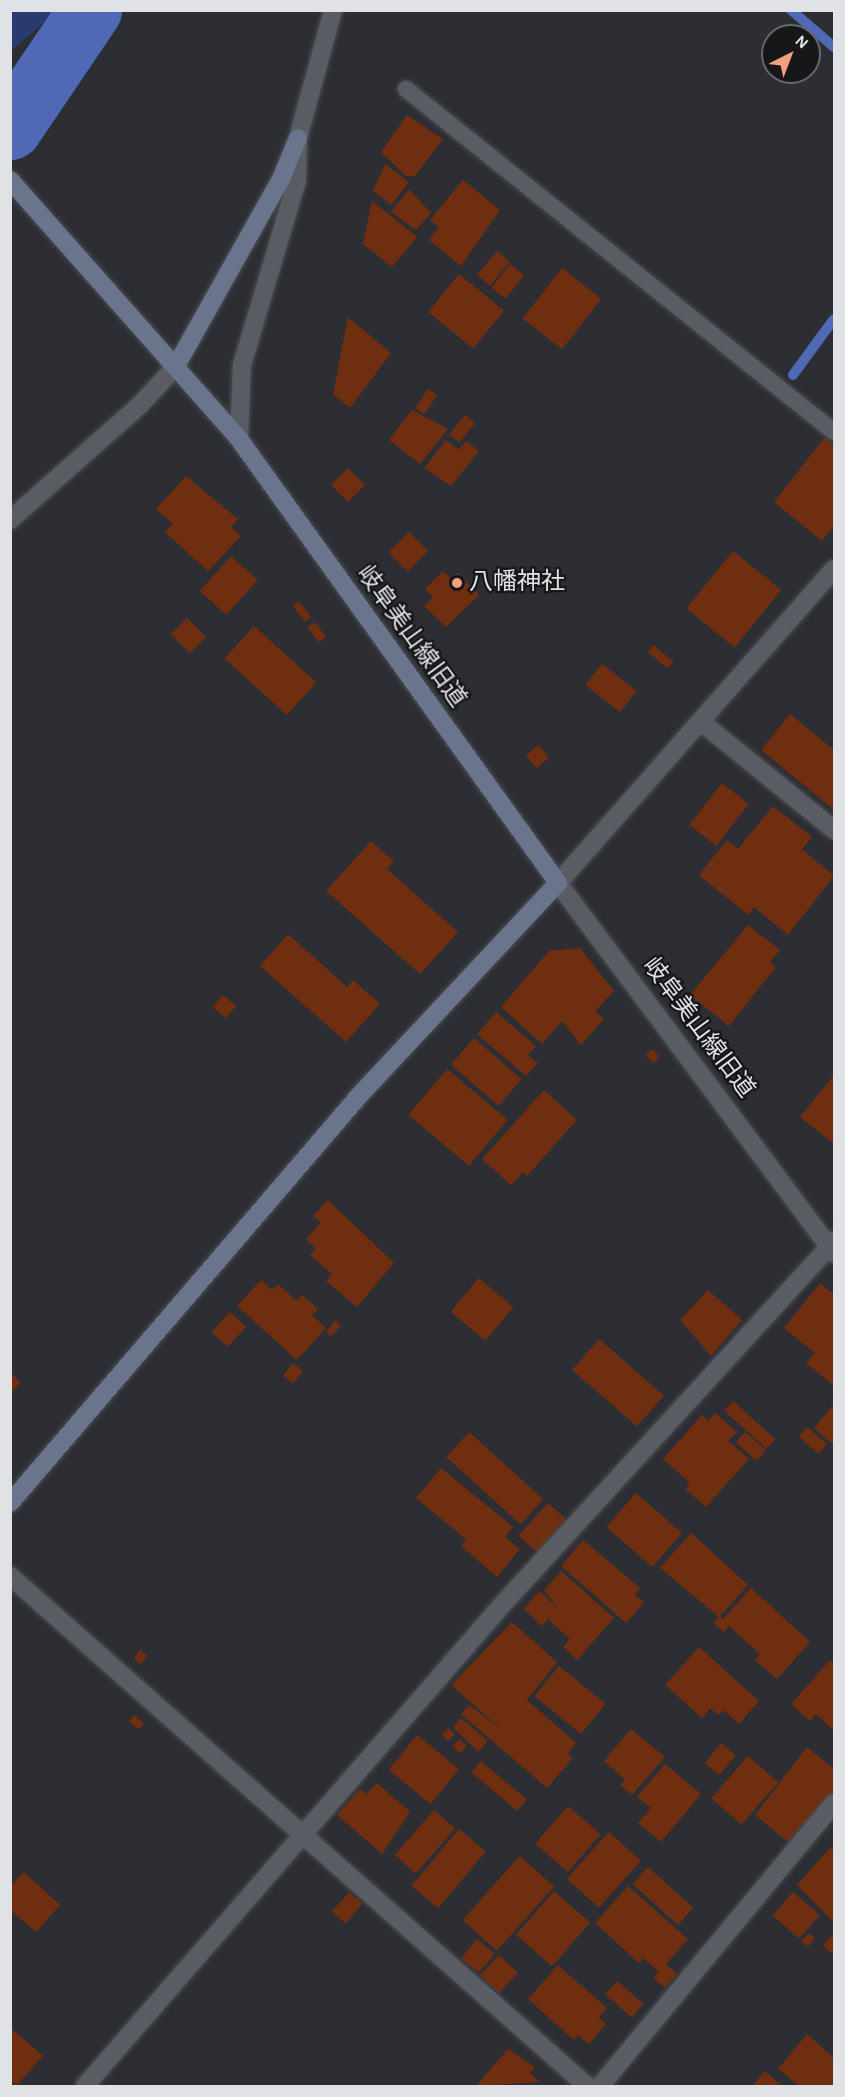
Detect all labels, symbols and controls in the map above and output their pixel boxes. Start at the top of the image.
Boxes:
north arrow [761,24,821,84]
text: N [792,32,811,52]
street label: 岐阜美山線旧道 [350,561,472,713]
place label: 八幡神社 [469,569,565,597]
marker: 八幡神社 [450,576,464,590]
street label: 岐阜美山線旧道 [636,952,760,1104]

